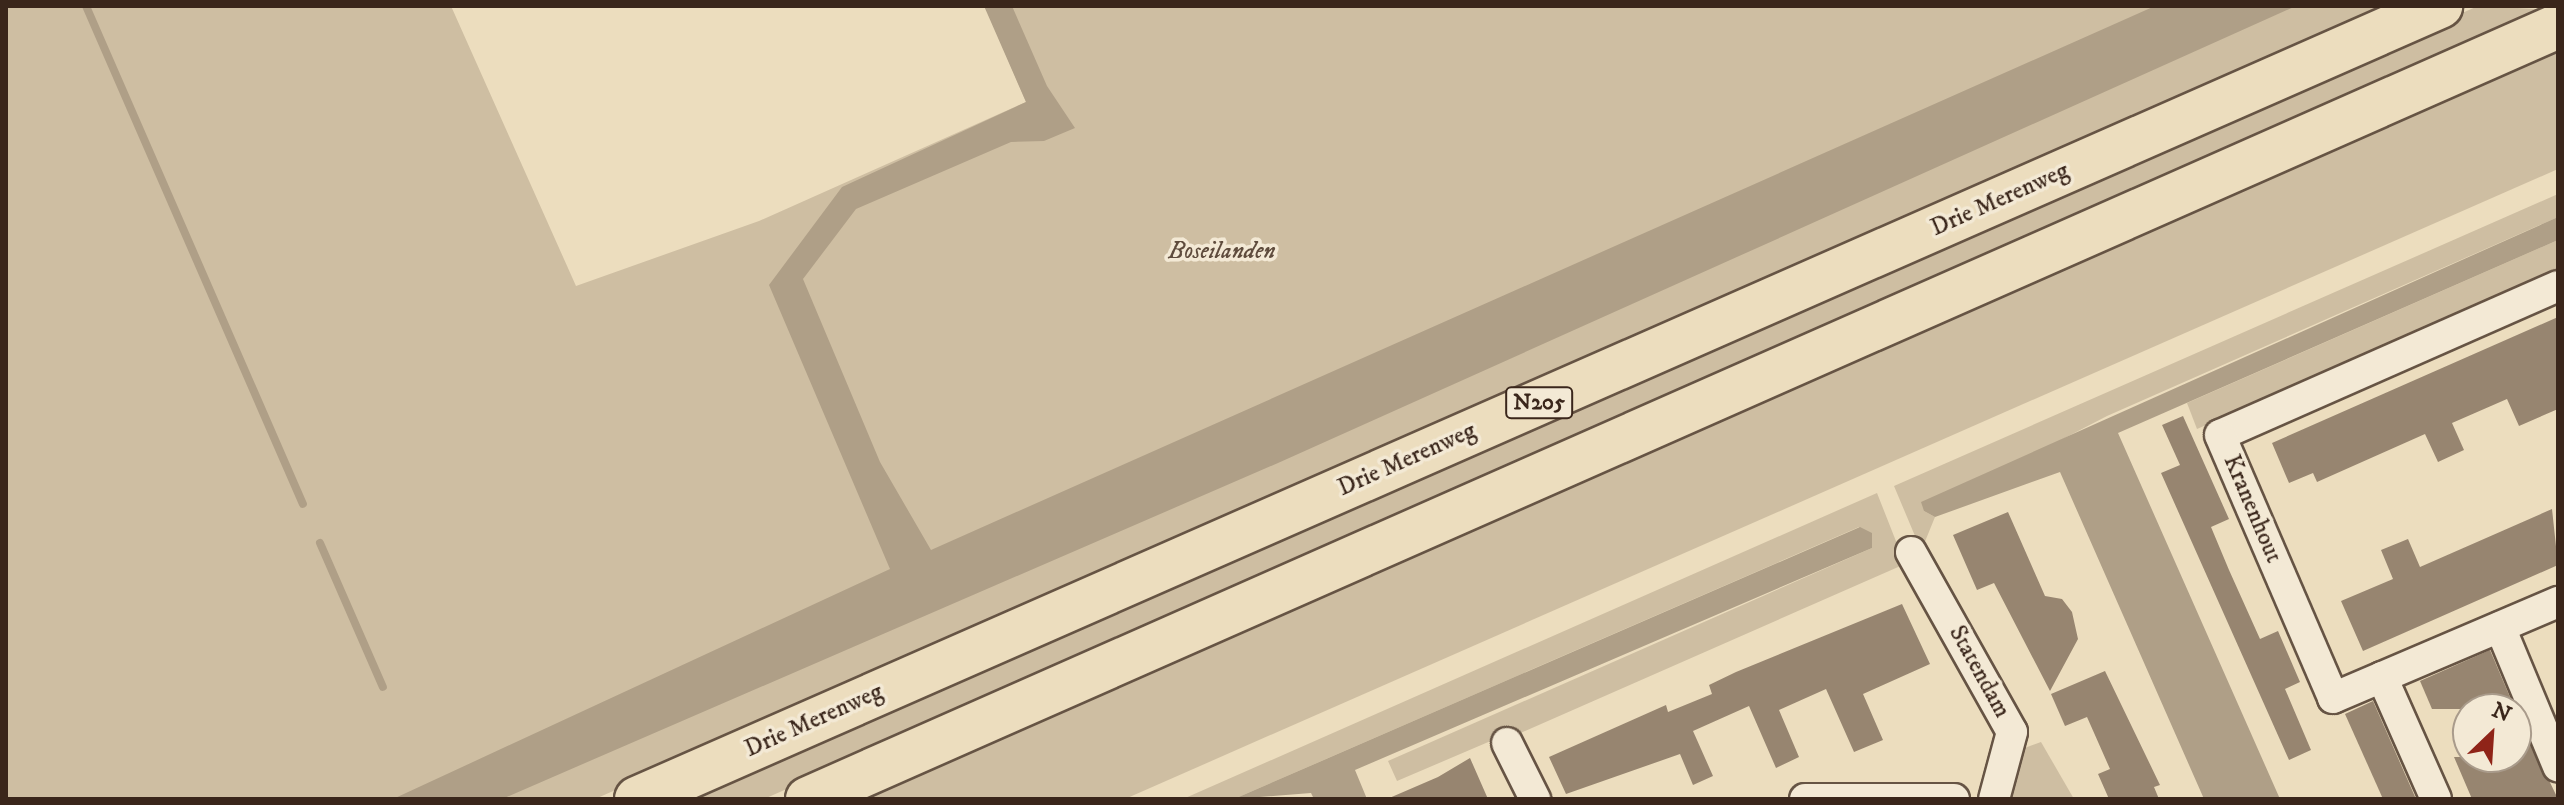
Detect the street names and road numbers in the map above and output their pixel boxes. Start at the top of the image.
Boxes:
street label: Drie Merenweg [1927,157,2073,243]
road number: N205 [1505,385,1573,421]
street label: Drie Merenweg [1334,417,1480,503]
street label: Kranenhout [2216,451,2288,567]
street label: Statendam [1942,621,2016,723]
street label: Drie Merenweg [741,678,887,764]

